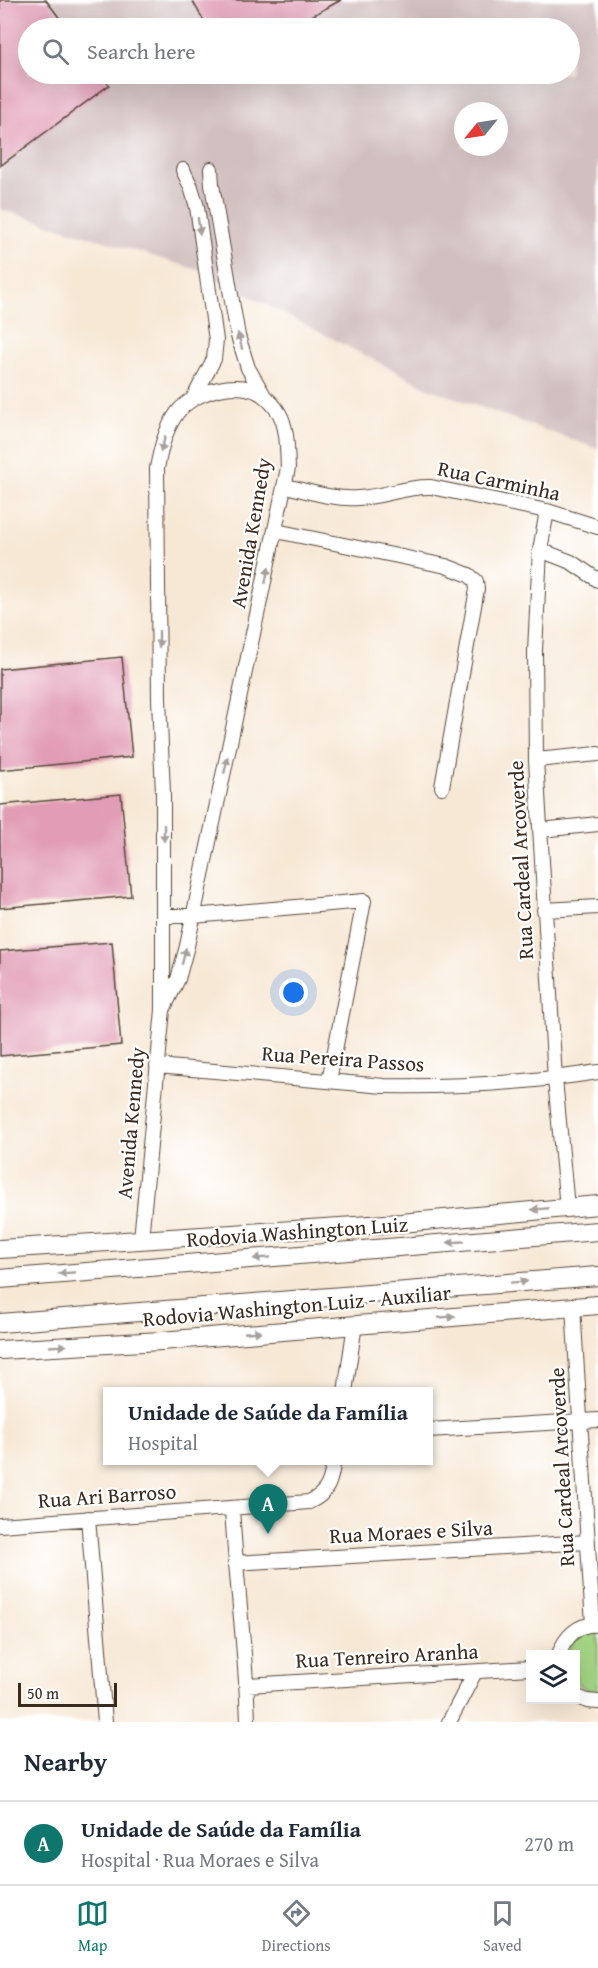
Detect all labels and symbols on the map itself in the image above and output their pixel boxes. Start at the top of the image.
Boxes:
north arrow [454,102,508,156]
one-way arrow [195,216,204,235]
one-way arrow [235,332,244,350]
one-way arrow [157,435,167,453]
street label: Rua Carminha [435,452,563,509]
street label: Avenida Kennedy [222,455,279,611]
one-way arrow [262,566,272,584]
one-way arrow [154,629,164,648]
one-way arrow [221,756,231,775]
street label: Rua Cardeal Arcoverde [500,760,541,960]
one-way arrow [159,824,169,843]
one-way arrow [180,947,190,965]
your location [279,978,308,1007]
street label: Rua Pereira Passos [261,1037,426,1080]
street label: Avenida Kennedy [108,1045,153,1200]
one-way arrow [530,1204,549,1214]
street label: Rodovia Washington Luiz [185,1208,409,1255]
one-way arrow [446,1237,465,1247]
one-way arrow [252,1253,271,1263]
one-way arrow [58,1268,77,1278]
street label: Rodovia Washington Luiz - Auxiliar [142,1277,453,1334]
one-way arrow [509,1277,528,1287]
one-way arrow [438,1312,457,1322]
one-way arrow [243,1327,262,1337]
one-way arrow [49,1342,68,1351]
street label: Rua Cardeal Arcoverde [541,1367,582,1567]
street label: Rua Ari Barroso [37,1475,177,1516]
pin: A [248,1484,288,1534]
street label: Rua Moraes e Silva [328,1512,494,1551]
street label: Rua Tenreiro Aranha [295,1635,479,1676]
scale bar [18,1680,117,1708]

